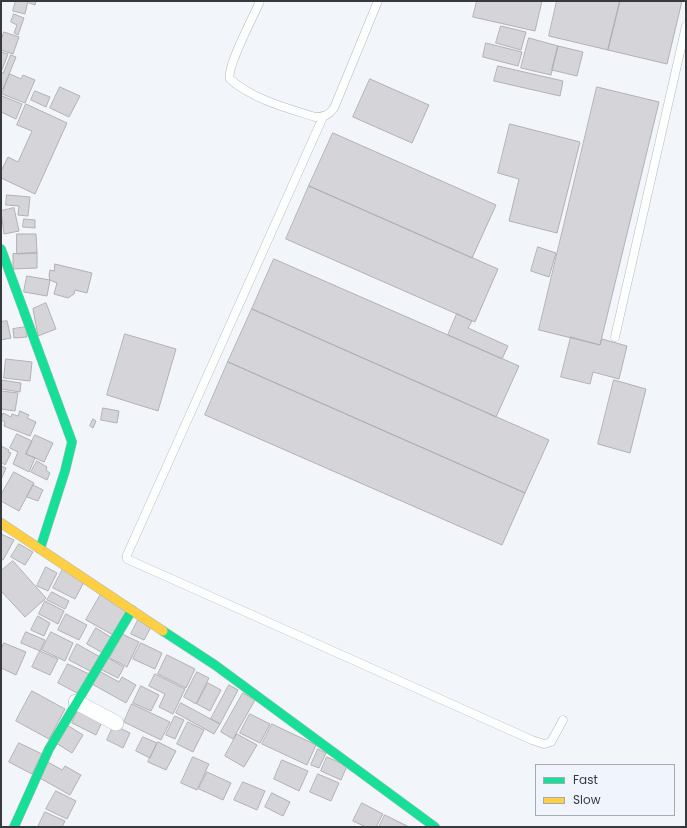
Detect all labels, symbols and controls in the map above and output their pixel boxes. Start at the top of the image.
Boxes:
legend [535,764,675,816]
text: Fast [573,771,598,788]
text: Slow [573,791,601,808]

